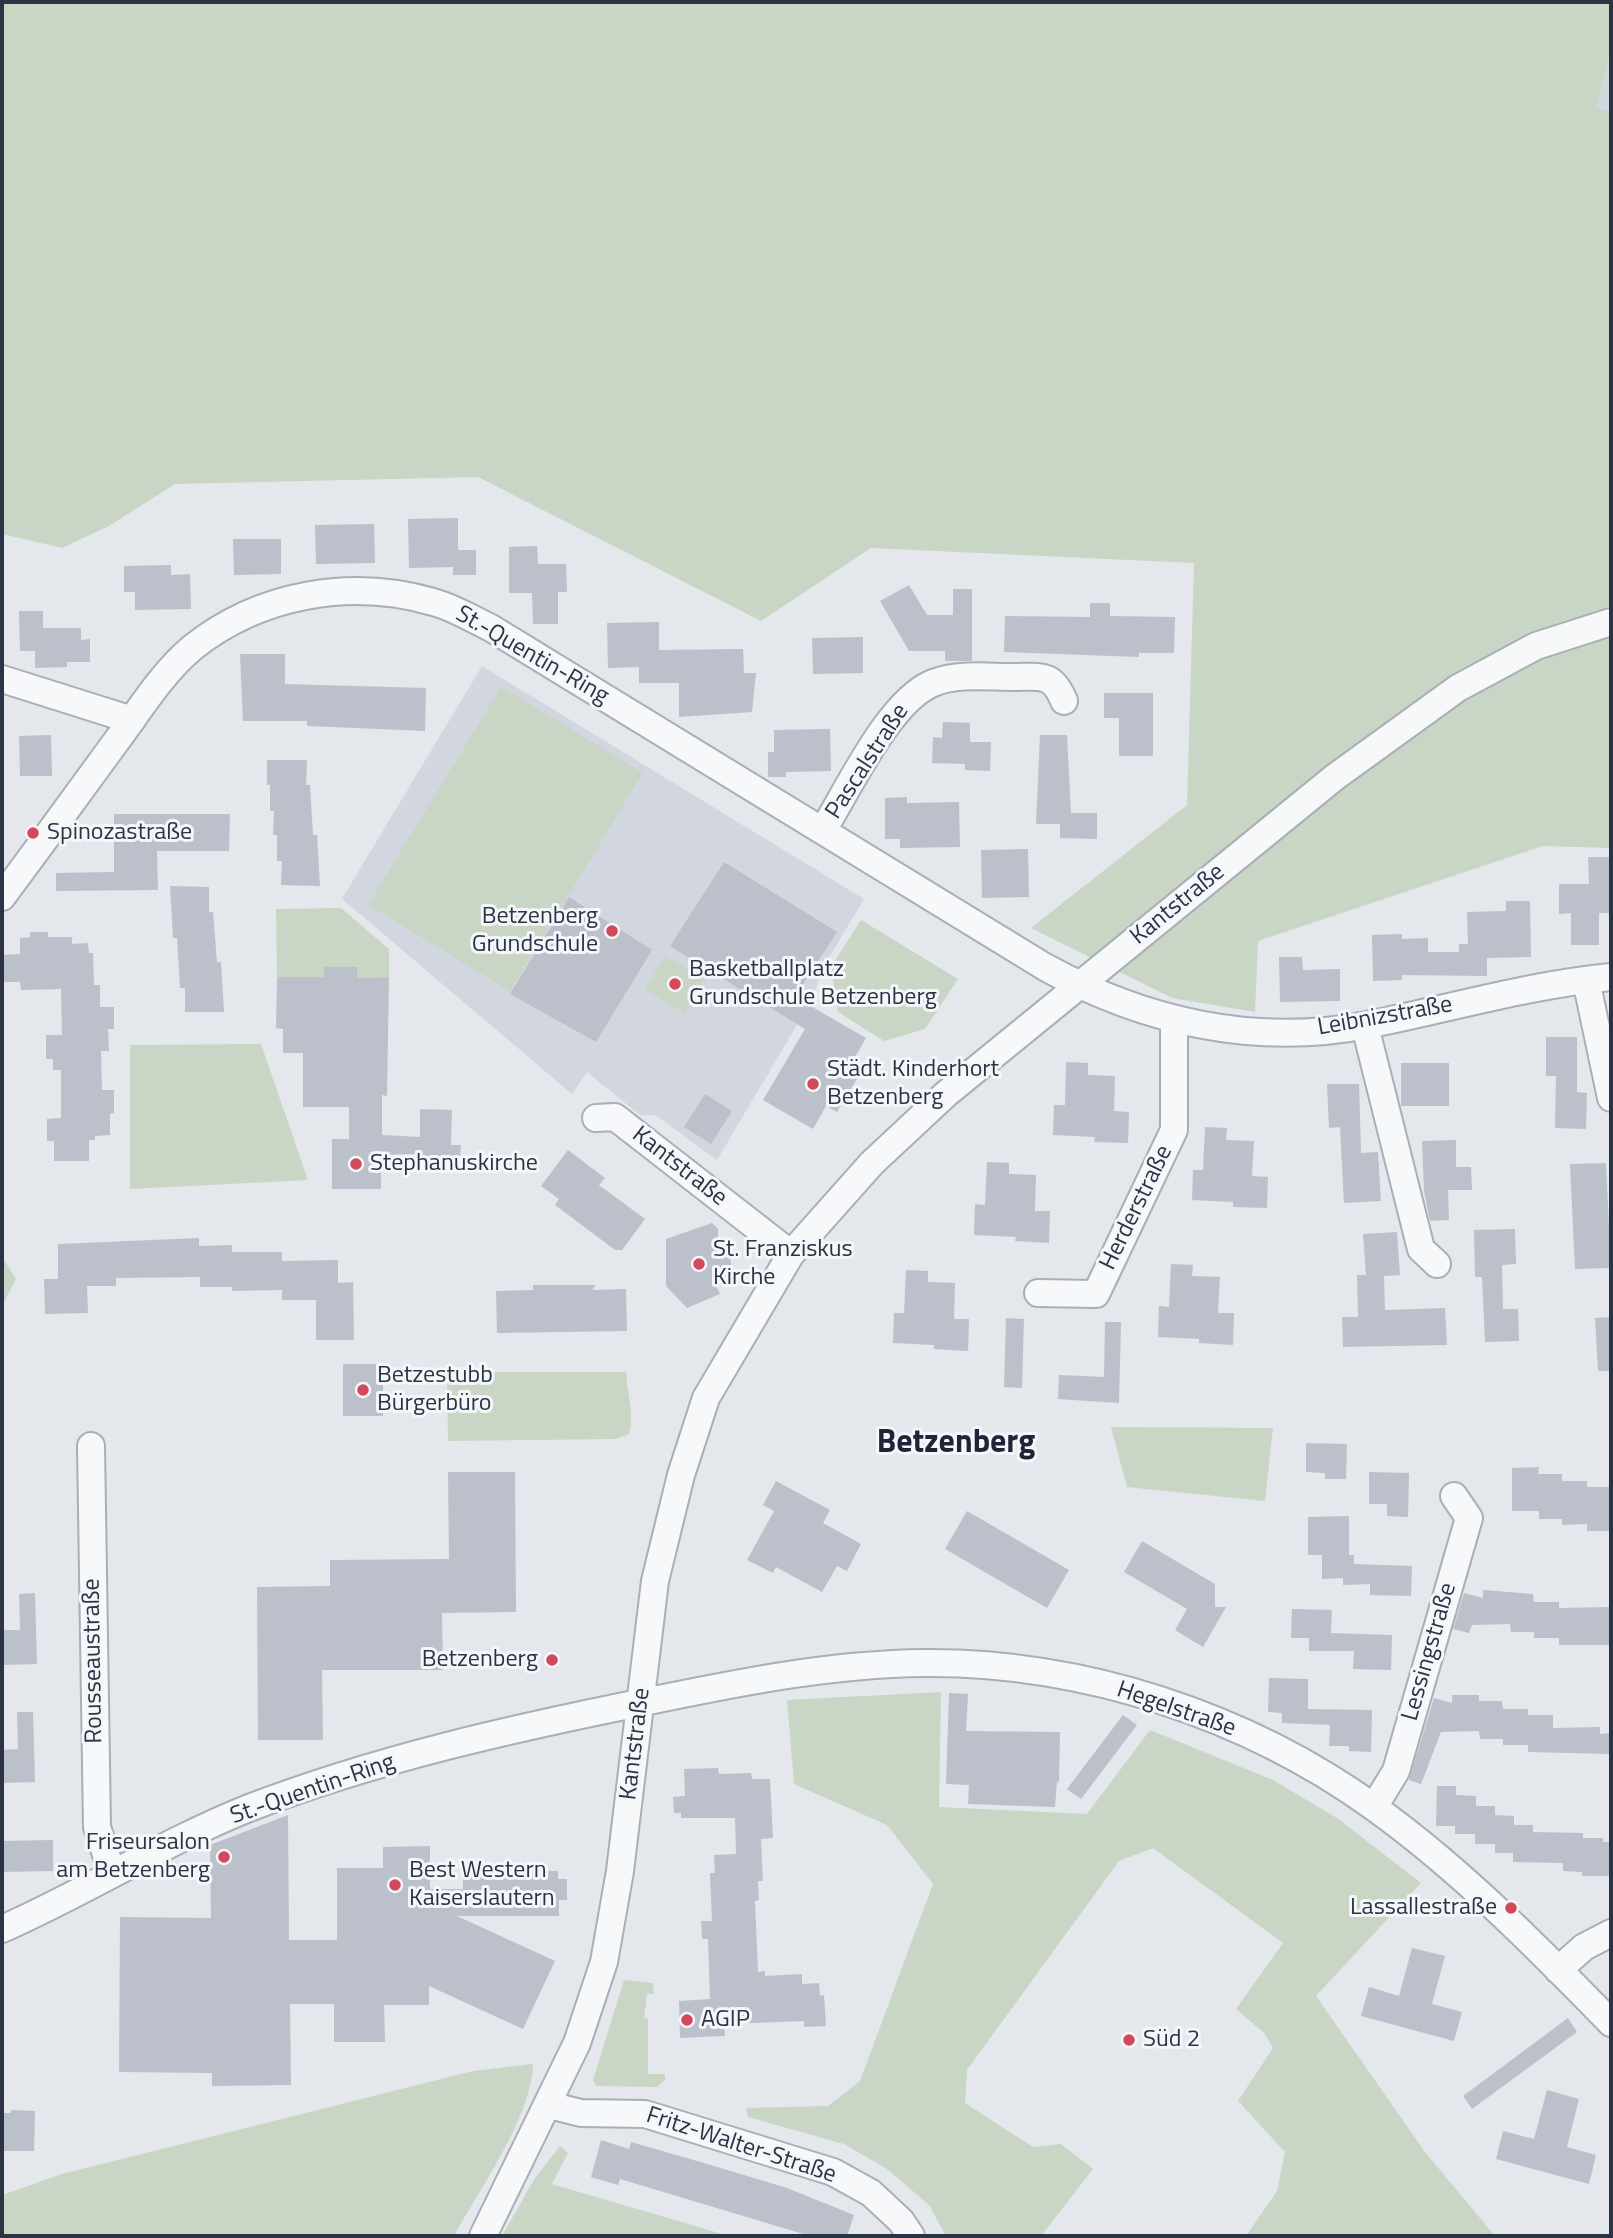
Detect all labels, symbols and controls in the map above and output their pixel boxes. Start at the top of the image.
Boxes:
street label: St.-Quentin-Ring [450,601,614,711]
street label: Pascalstraße [820,699,916,825]
place label: Spinozastraße [47,819,192,847]
marker: Spinozastraße [25,825,41,841]
street label: Kantstraße [1125,858,1231,952]
place label: Betzenberg Grundschule [472,903,598,959]
marker: Betzenberg Grundschule [604,923,620,939]
place label: Basketballplatz Grundschule Betzenberg [689,956,937,1012]
marker: Basketballplatz Grundschule Betzenberg [667,976,683,992]
street label: Leibnizstraße [1315,991,1455,1043]
place label: Städt. Kinderhort Betzenberg [827,1056,999,1112]
marker: Städt. Kinderhort Betzenberg [805,1076,821,1092]
street label: Kantstraße [626,1121,732,1213]
street label: Herderstraße [1094,1141,1180,1275]
place label: Stephanuskirche [370,1150,538,1178]
marker: Stephanuskirche [348,1156,364,1172]
place label: St. Franziskus Kirche [713,1236,853,1292]
marker: St. Franziskus Kirche [691,1256,707,1272]
place label: Betzestubb Bürgerbüro [377,1362,493,1418]
marker: Betzestubb Bürgerbüro [355,1382,371,1398]
district label: Betzenberg [877,1425,1035,1463]
street label: Rousseaustraße [78,1578,110,1744]
street label: Lessingstraße [1397,1580,1463,1724]
place label: Betzenberg [422,1646,538,1674]
marker: Betzenberg [544,1652,560,1668]
street label: Hegelstraße [1113,1676,1239,1744]
street label: Kantstraße [615,1686,657,1802]
street label: St.-Quentin-Ring [227,1748,399,1832]
place label: Friseursalon am Betzenberg [56,1829,210,1885]
marker: Friseursalon am Betzenberg [216,1849,232,1865]
place label: Best Western Kaiserslautern [409,1857,555,1913]
marker: Best Western Kaiserslautern [387,1877,403,1893]
place label: Lassallestraße [1350,1894,1497,1922]
marker: Lassallestraße [1503,1900,1519,1916]
place label: AGIP [701,2006,750,2034]
marker: AGIP [679,2012,695,2028]
place label: Süd 2 [1143,2026,1200,2054]
marker: Süd 2 [1121,2032,1137,2048]
street label: Fritz-Walter-Straße [642,2102,840,2190]

